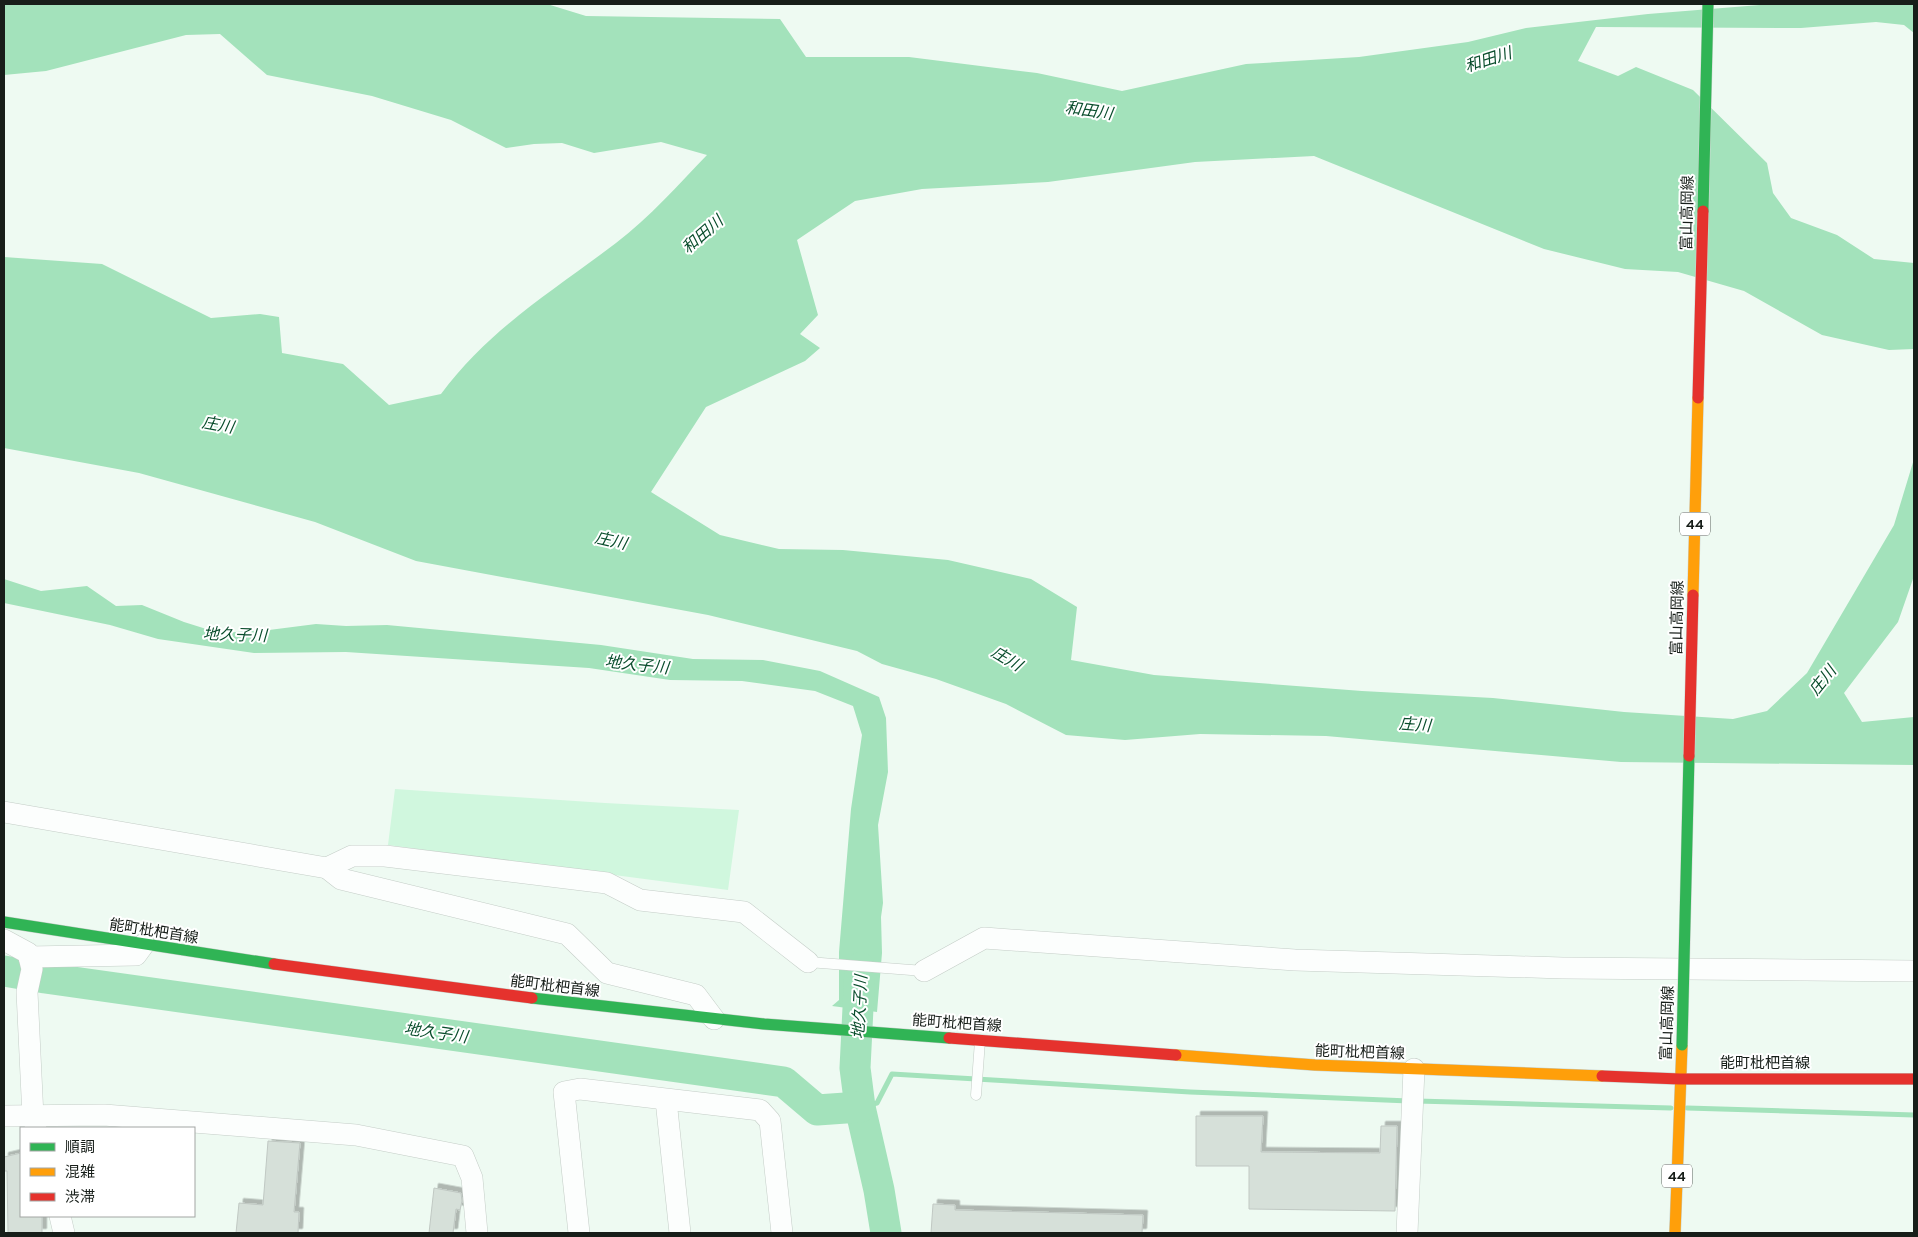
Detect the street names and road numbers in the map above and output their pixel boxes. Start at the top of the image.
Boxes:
street label: 富山高岡線 [1678,175,1699,251]
road number: 44 [1680,512,1710,536]
street label: 富山高岡線 [1668,580,1689,656]
street label: 能町枇杷首線 [108,915,200,949]
street label: 能町枇杷首線 [509,972,601,1002]
street label: 富山高岡線 [1658,985,1679,1061]
street label: 能町枇杷首線 [911,1011,1003,1037]
street label: 能町枇杷首線 [1315,1041,1405,1065]
street label: 能町枇杷首線 [1720,1054,1810,1074]
road number: 44 [1662,1164,1692,1188]

